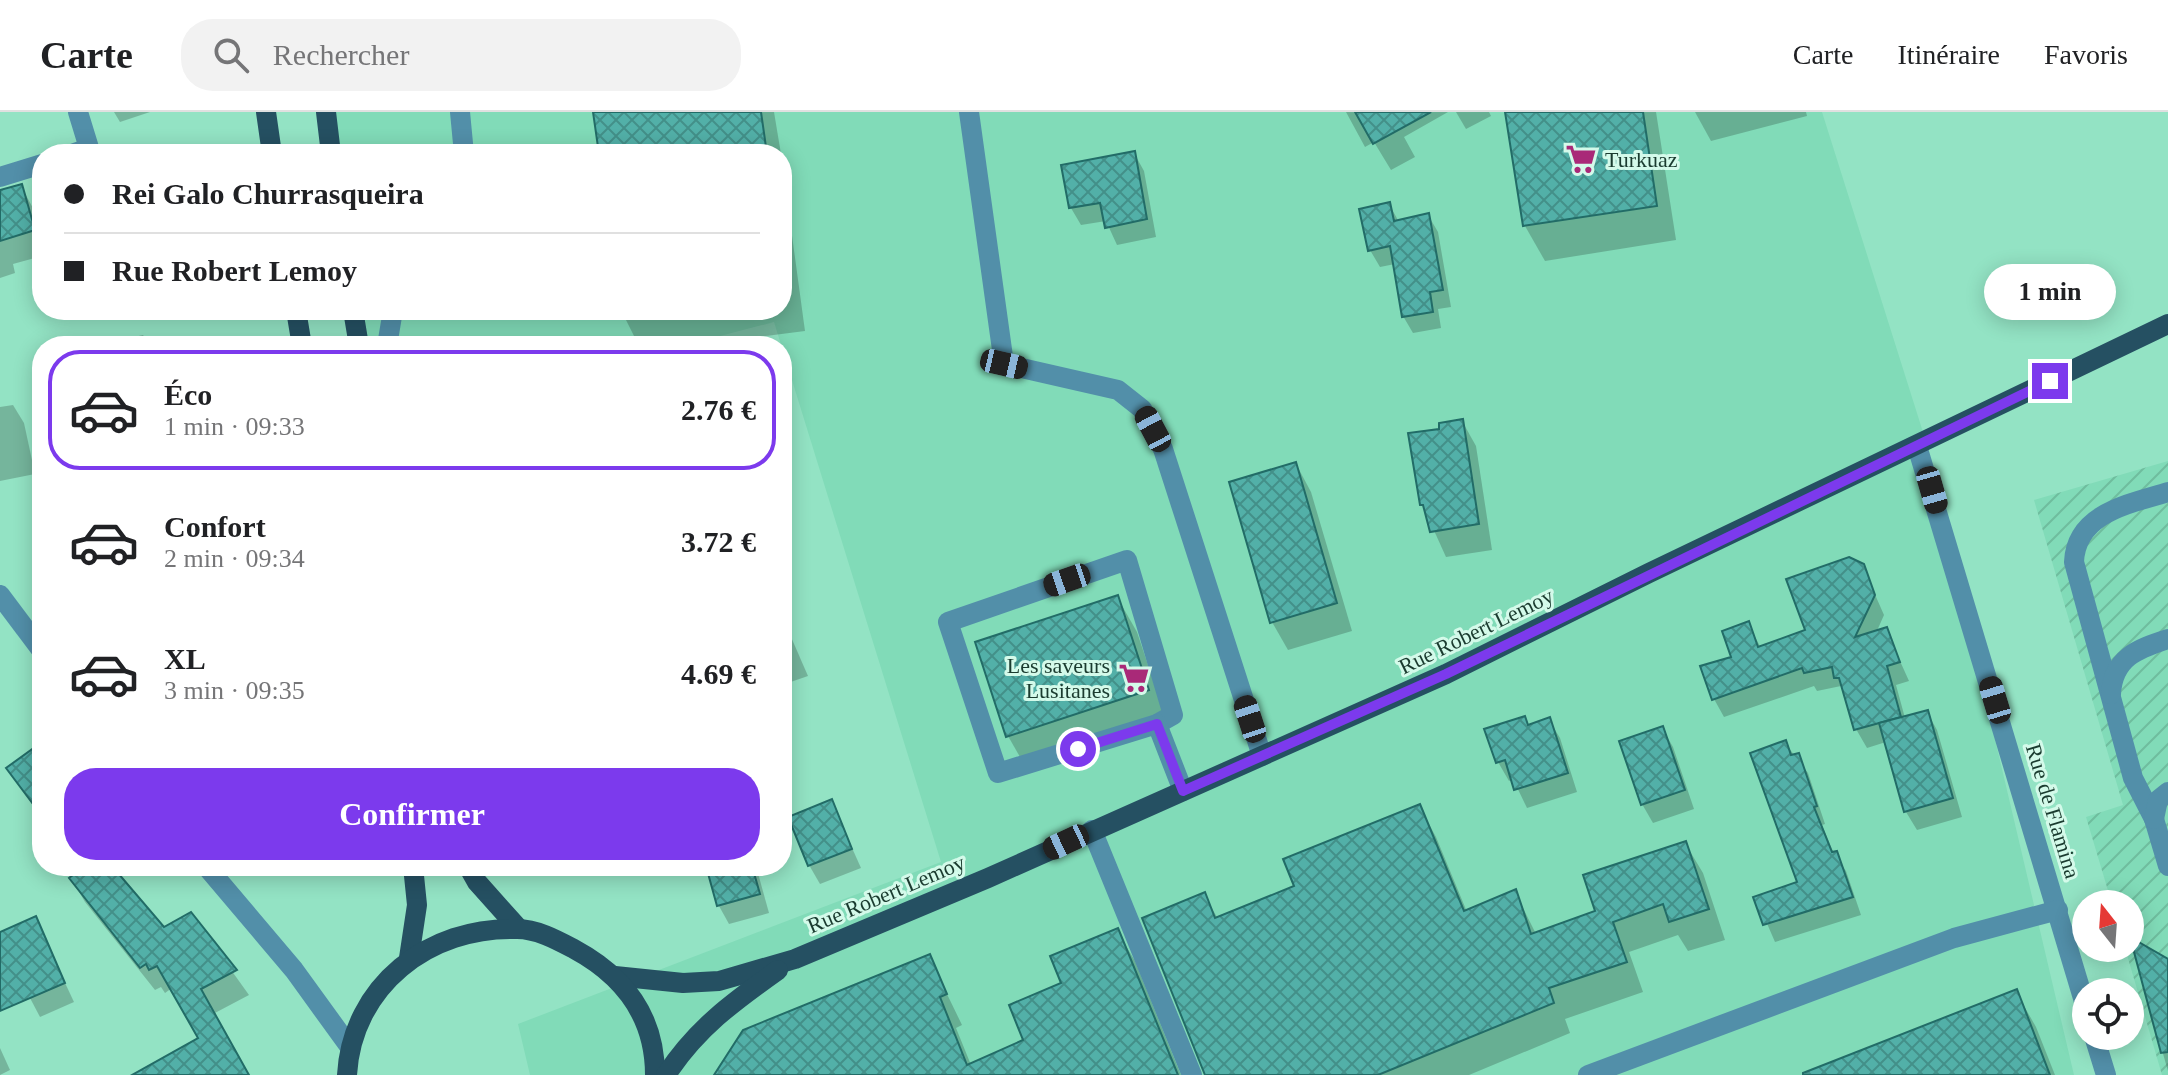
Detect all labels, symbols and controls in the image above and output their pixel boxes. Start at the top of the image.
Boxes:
search box [181,19,741,91]
icon: search [209,33,253,77]
text: Carte [40,34,133,76]
text: Rechercher [273,38,409,71]
text: Carte [1793,39,1853,70]
text: Itinéraire [1897,39,2000,70]
text: Favoris [2044,39,2128,70]
supermarket icon: Turkuaz [1564,142,1598,176]
place label: Turkuaz [1605,147,1678,172]
text: Rei Galo Churrasqueira [112,177,424,210]
text: Rue Robert Lemoy [112,254,357,287]
callout: 1 min [1984,265,2116,321]
text: 1 min [2019,277,2081,306]
car [978,347,1030,381]
route end [2032,363,2068,399]
icon: car [68,374,140,446]
text: Éco [164,378,212,411]
text: 2.76 € [681,393,756,426]
car [1131,402,1175,456]
text: 1 min · 09:33 [164,412,305,441]
car [1914,464,1950,516]
icon: car [68,506,140,578]
text: Confort [164,510,266,543]
text: 3.72 € [681,525,756,558]
text: 2 min · 09:34 [164,544,305,573]
car [1040,561,1094,599]
street label: Rue Robert Lemoy [1395,583,1557,679]
icon: car [68,638,140,710]
text: XL [164,642,206,675]
place label: Les saveurs Lusitanes [1007,653,1110,703]
text: 4.69 € [681,657,756,690]
supermarket icon: Les saveurs Lusitanes [1117,661,1151,695]
car [1977,674,2013,726]
text: 3 min · 09:35 [164,676,305,705]
car [1231,692,1269,746]
route start [1060,731,1096,767]
street label: Rue de Flamina [2021,741,2085,881]
button: Confirmer [64,768,760,860]
car [1039,821,1093,863]
street label: Rue Robert Lemoy [803,850,969,938]
north arrow [2072,890,2144,962]
map controls [2072,890,2144,1050]
button: locate [2072,978,2144,1050]

